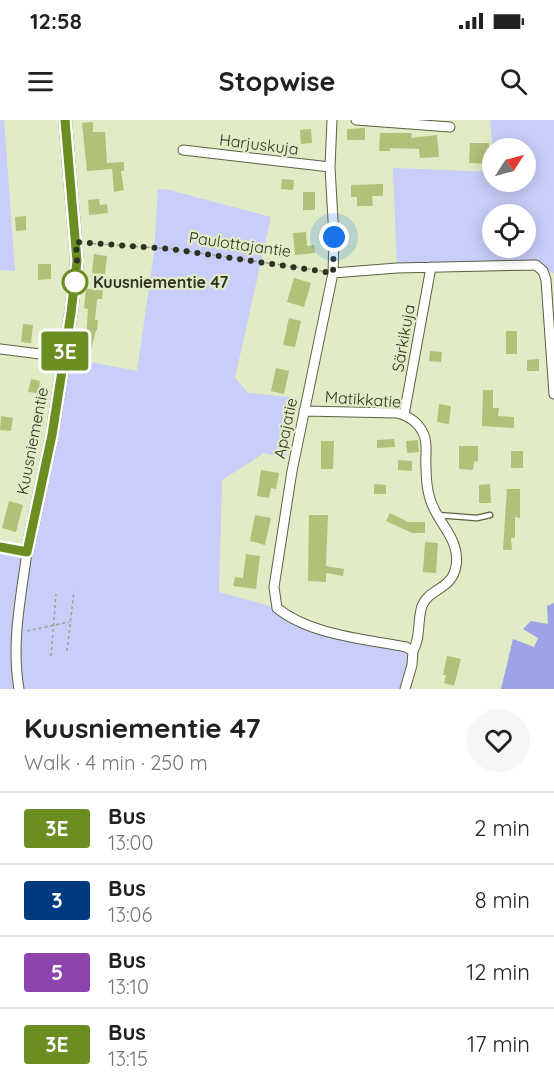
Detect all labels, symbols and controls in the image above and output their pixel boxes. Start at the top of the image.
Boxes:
text: 12:58 [30,7,82,35]
text: Stopwise [219,64,335,98]
icon: menu [24,65,57,98]
icon: search [497,65,530,98]
street label: Harjuskuja [218,129,300,159]
north arrow [482,138,536,192]
map controls [482,138,536,258]
button: locate [482,204,536,258]
your location [319,222,349,252]
street label: Paulottajantie [188,227,292,261]
marker: Kuusniementie 47 [62,269,88,295]
place label: Kuusniementie 47 [93,272,228,292]
street label: Särkikuja [387,303,419,373]
line badge: 3E [38,332,92,370]
text: 3E [53,338,77,364]
street label: Kuusniementie [12,386,52,496]
street label: Matikkatie [324,386,402,412]
street label: Apajatie [269,396,301,460]
button: heart [467,709,530,772]
text: Kuusniementie 47 [24,710,261,745]
text: Walk · 4 min · 250 m [24,750,208,775]
text: Bus [108,802,146,830]
text: 2 min [474,814,530,842]
text: 3E [45,815,69,841]
text: 13:00 [108,830,153,855]
text: Bus [108,874,146,902]
text: 8 min [475,886,530,914]
text: 3 [51,887,63,913]
text: 13:06 [108,902,152,927]
text: Bus [108,946,146,974]
text: 12 min [466,958,530,986]
text: 5 [51,959,63,985]
text: 13:10 [108,974,149,999]
text: Bus [108,1018,146,1046]
text: 17 min [467,1030,530,1058]
text: 3E [45,1031,69,1057]
text: 13:15 [108,1046,148,1071]

